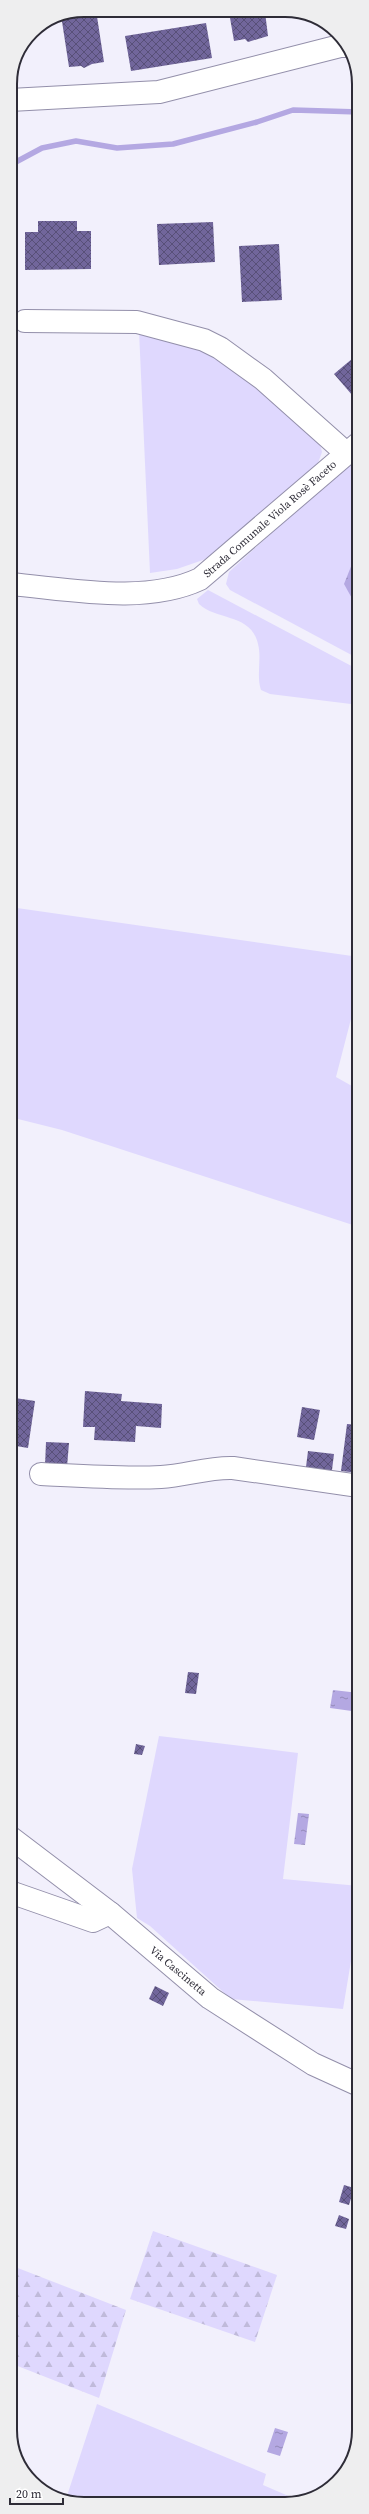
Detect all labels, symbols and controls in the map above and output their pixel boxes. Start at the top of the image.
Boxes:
street label: Strada Comunale Viola Rosè Faceto [200,457,340,581]
street label: Via Cascinetta [147,1943,210,1999]
scale bar [10,2480,63,2506]
text: 20 m [16,2486,42,2502]

